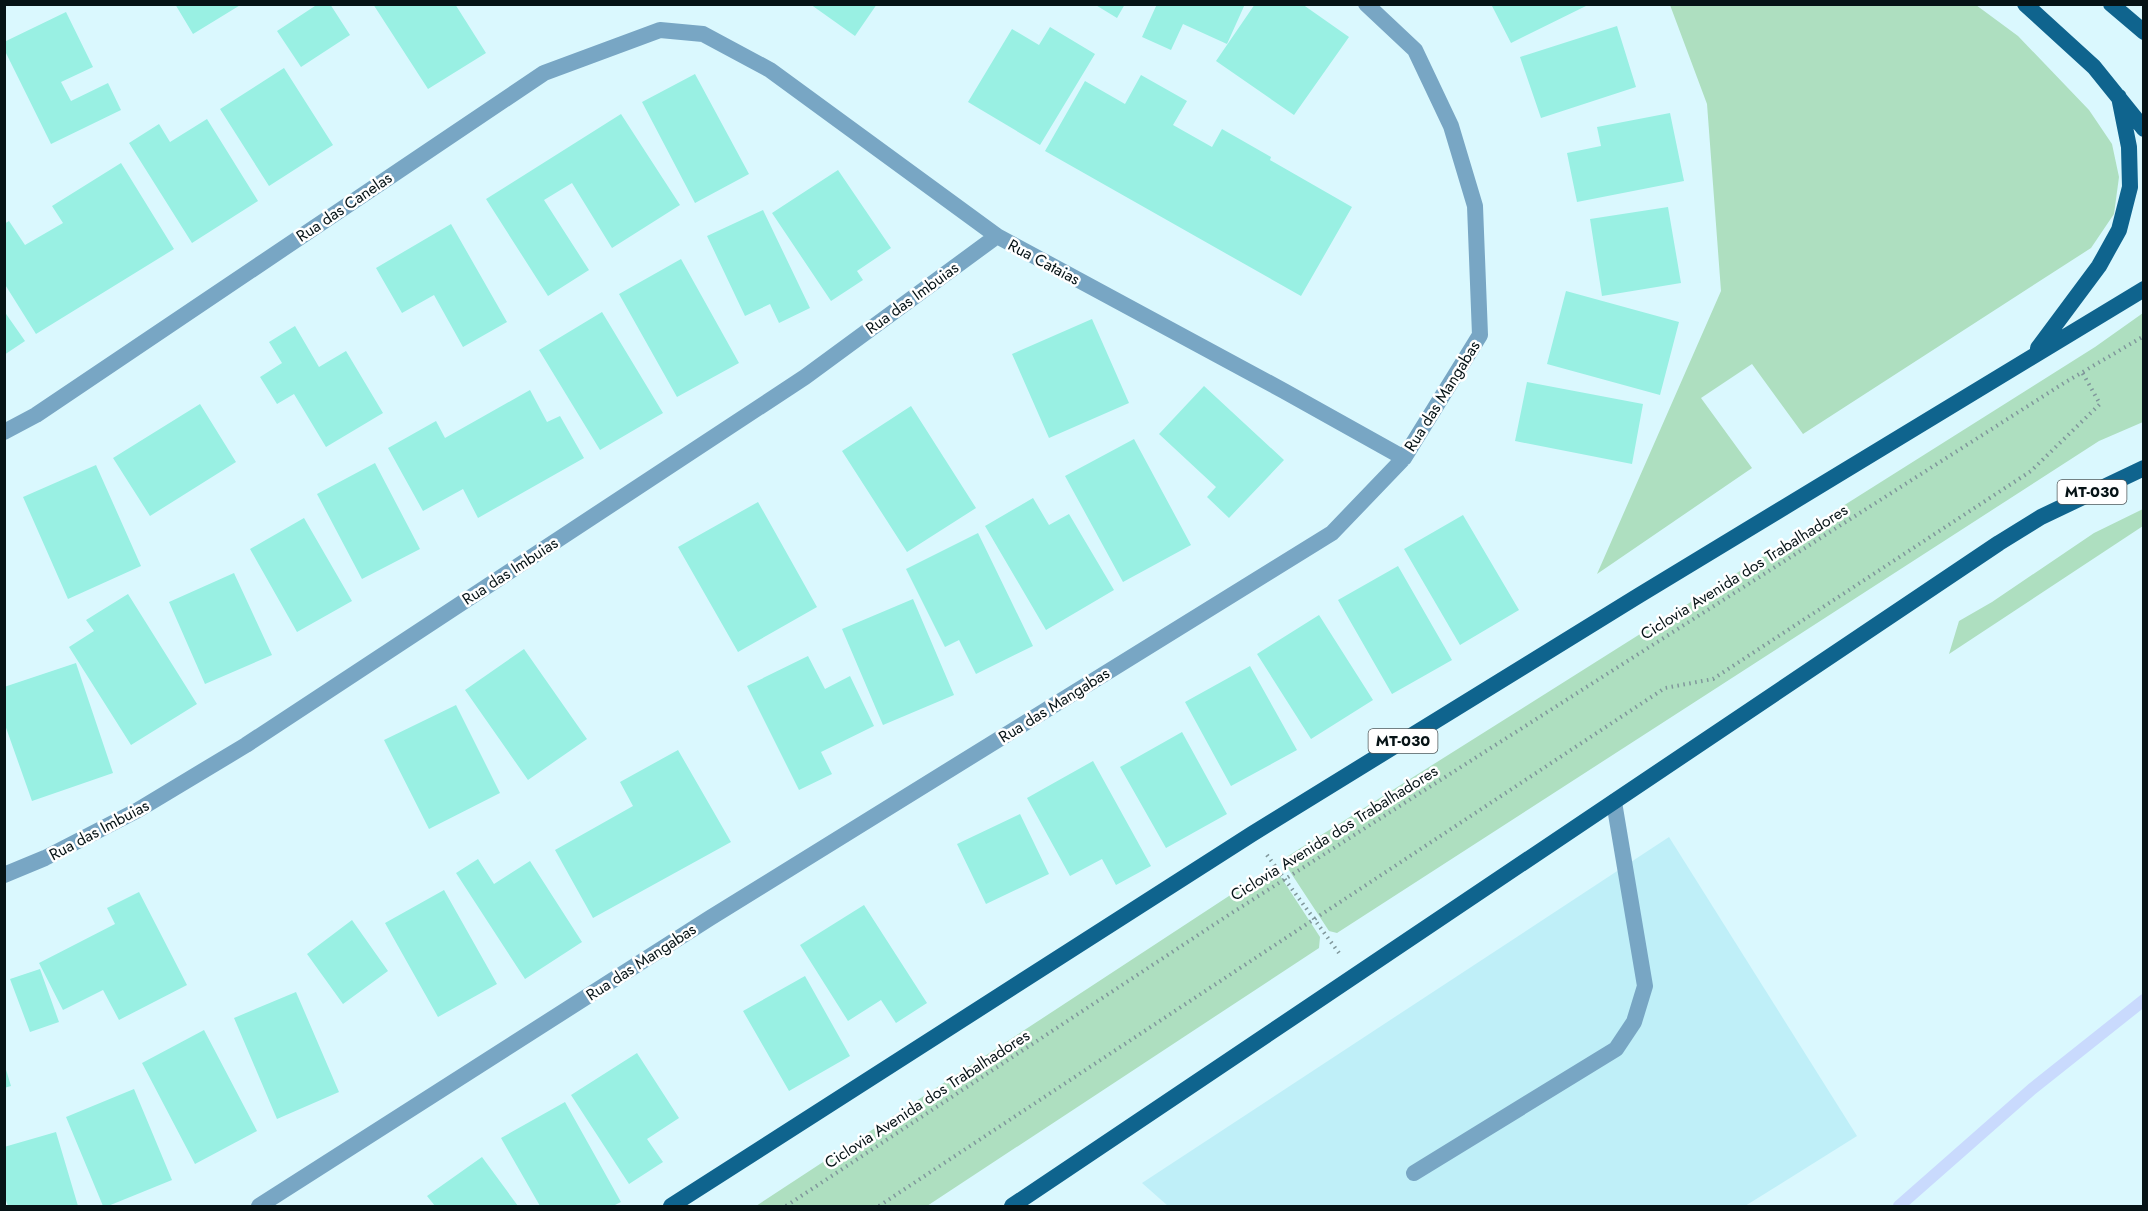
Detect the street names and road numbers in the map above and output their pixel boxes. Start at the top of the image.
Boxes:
street label: Rua das Canelas [292,166,396,248]
street label: Rua Cataias [1004,233,1084,291]
street label: Rua das Imbuias [861,256,963,340]
street label: Rua das Mangabas [1399,336,1485,456]
road number: MT-030 [2058,480,2126,504]
street label: Ciclovia Avenida dos Trabalhadores [1636,499,1852,645]
street label: Rua das Imbuias [458,531,562,611]
street label: Rua das Mangabas [994,662,1114,748]
road number: MT-030 [1368,729,1438,753]
street label: Ciclovia Avenida dos Trabalhadores [1226,760,1442,906]
street label: Rua das Imbuias [45,794,153,866]
street label: Rua das Mangabas [581,918,701,1006]
street label: Ciclovia Avenida dos Trabalhadores [820,1024,1034,1174]

